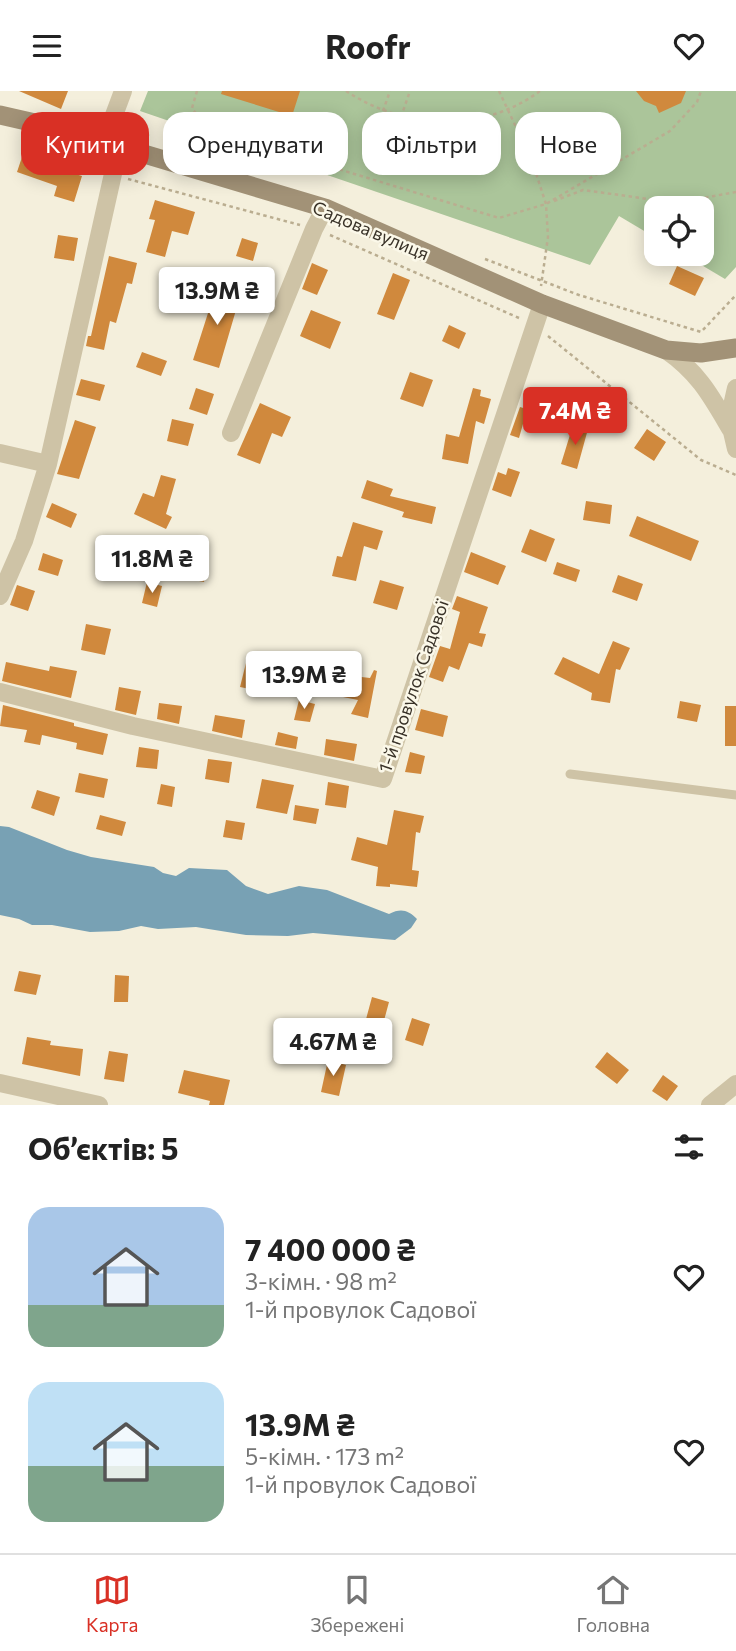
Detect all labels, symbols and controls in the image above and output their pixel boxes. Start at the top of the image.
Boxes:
text: Roofr [325,26,411,66]
icon: menu [28,27,66,65]
icon: heart [670,27,708,65]
chip: Купити [21,112,149,175]
chip: Орендувати [163,112,348,175]
chip: Фільтри [362,112,501,175]
chip: Нове [515,112,621,175]
street label: Садова вулиця [310,196,432,264]
map controls [644,196,714,266]
button: locate [644,196,714,266]
pin: 13.9M ₴ [152,267,282,327]
text: 13.9M ₴ [175,276,259,304]
pin: 7.4M ₴ [518,387,632,447]
text: 7.4M ₴ [539,396,611,424]
pin: 11.8M ₴ [87,535,217,595]
text: 11.8M ₴ [111,544,193,572]
street label: 1-й провулок Садової [373,597,453,775]
pin: 13.9M ₴ [239,651,369,711]
text: 13.9M ₴ [262,660,346,688]
pin: 4.67M ₴ [268,1019,398,1078]
text: 4.67M ₴ [289,1027,377,1055]
icon: filters [670,1128,708,1166]
text: Об’єктів: 5 [28,1129,178,1166]
text: 7 400 000 ₴ [245,1230,416,1267]
icon: home [84,1235,168,1319]
icon: heart [670,1258,708,1296]
text: 3-кімн. · 98 m² [245,1267,397,1295]
text: 1-й провулок Садової [245,1295,476,1323]
text: 13.9M ₴ [245,1405,355,1442]
icon: home [84,1410,168,1494]
icon: heart [670,1433,708,1471]
text: 5-кімн. · 173 m² [245,1442,404,1470]
text: 1-й провулок Садової [245,1470,476,1498]
tab: Карта [86,1571,138,1636]
tab: Збережені [310,1571,404,1636]
tab: Головна [576,1571,650,1636]

